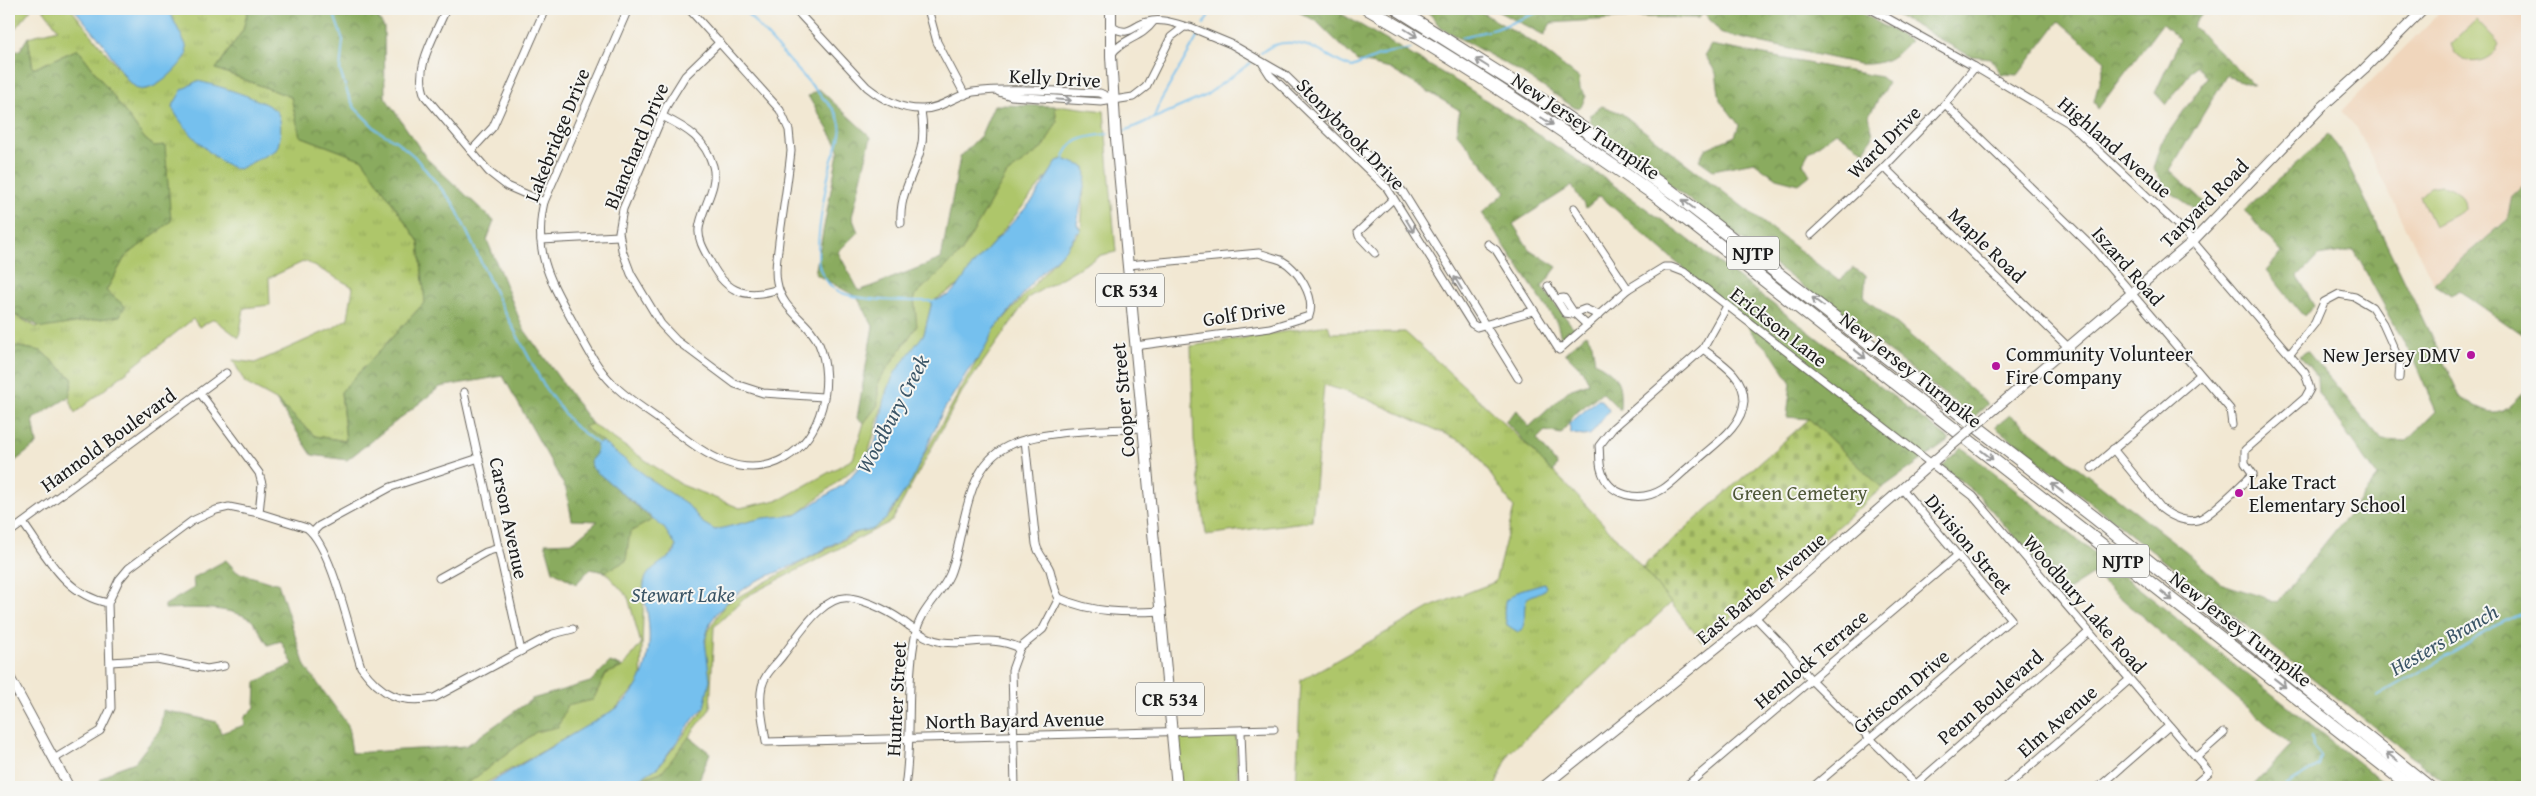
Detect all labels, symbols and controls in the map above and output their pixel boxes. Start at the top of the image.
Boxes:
one-way arrow [1403,29,1417,39]
one-way arrow [1476,57,1490,67]
street label: Kelly Drive [1008,61,1102,94]
street label: Lakebridge Drive [517,64,597,206]
street label: New Jersey Turnpike [1506,65,1666,186]
street label: Stonybrook Drive [1290,71,1413,196]
street label: Blanchard Drive [596,78,675,214]
street label: Highland Avenue [2052,89,2179,204]
one-way arrow [1056,95,1072,104]
street label: Ward Drive [1840,98,1927,185]
one-way arrow [1540,116,1554,126]
street label: Tanyard Road [2153,151,2255,254]
one-way arrow [1681,199,1695,209]
street label: Maple Road [1942,200,2033,289]
one-way arrow [1406,218,1416,232]
street label: Iszard Road [2086,219,2171,312]
road number: NJTP [1727,237,1779,270]
road number: CR 534 [1096,274,1164,306]
one-way arrow [1453,276,1463,290]
street label: Erickson Lane [1725,279,1834,374]
street label: Golf Drive [1201,292,1287,333]
one-way arrow [1812,297,1825,308]
street label: New Jersey Turnpike [1834,305,1989,435]
place label: Community Volunteer Fire Company [2006,339,2193,391]
place label: New Jersey DMV [2323,340,2461,369]
street label: Cooper Street [1103,342,1142,458]
one-way arrow [1853,348,1866,359]
water label: Woodbury Creek [848,349,937,479]
marker: New Jersey DMV [2465,349,2477,361]
marker: Community Volunteer Fire Company [1990,360,2002,372]
street label: Hannold Boulevard [34,380,182,499]
one-way arrow [1980,449,1993,460]
street label: Carson Avenue [482,454,537,581]
place label: Lake Tract Elementary School [2249,467,2406,519]
park label: Green Cemetery [1733,478,1867,507]
one-way arrow [2051,482,2064,493]
street label: Division Street [1919,487,2020,600]
marker: Lake Tract Elementary School [2233,487,2245,499]
street label: East Barber Avenue [1689,524,1832,651]
street label: Woodbury Lake Road [2017,528,2154,680]
road number: NJTP [2097,544,2149,578]
street label: New Jersey Turnpike [2164,564,2319,694]
water label: Stewart Lake [631,579,735,610]
one-way arrow [2160,590,2173,601]
water label: Hesters Branch [2383,596,2504,684]
street label: Hemlock Terrace [1747,602,1874,715]
street label: Hunter Street [878,641,913,757]
street label: Griscom Drive [1846,641,1955,740]
street label: Penn Boulevard [1930,642,2049,751]
street label: Elm Avenue [2010,678,2103,764]
one-way arrow [2273,678,2286,689]
road number: CR 534 [1136,682,1204,716]
street label: North Bayard Avenue [925,703,1105,736]
one-way arrow [2385,751,2398,762]

